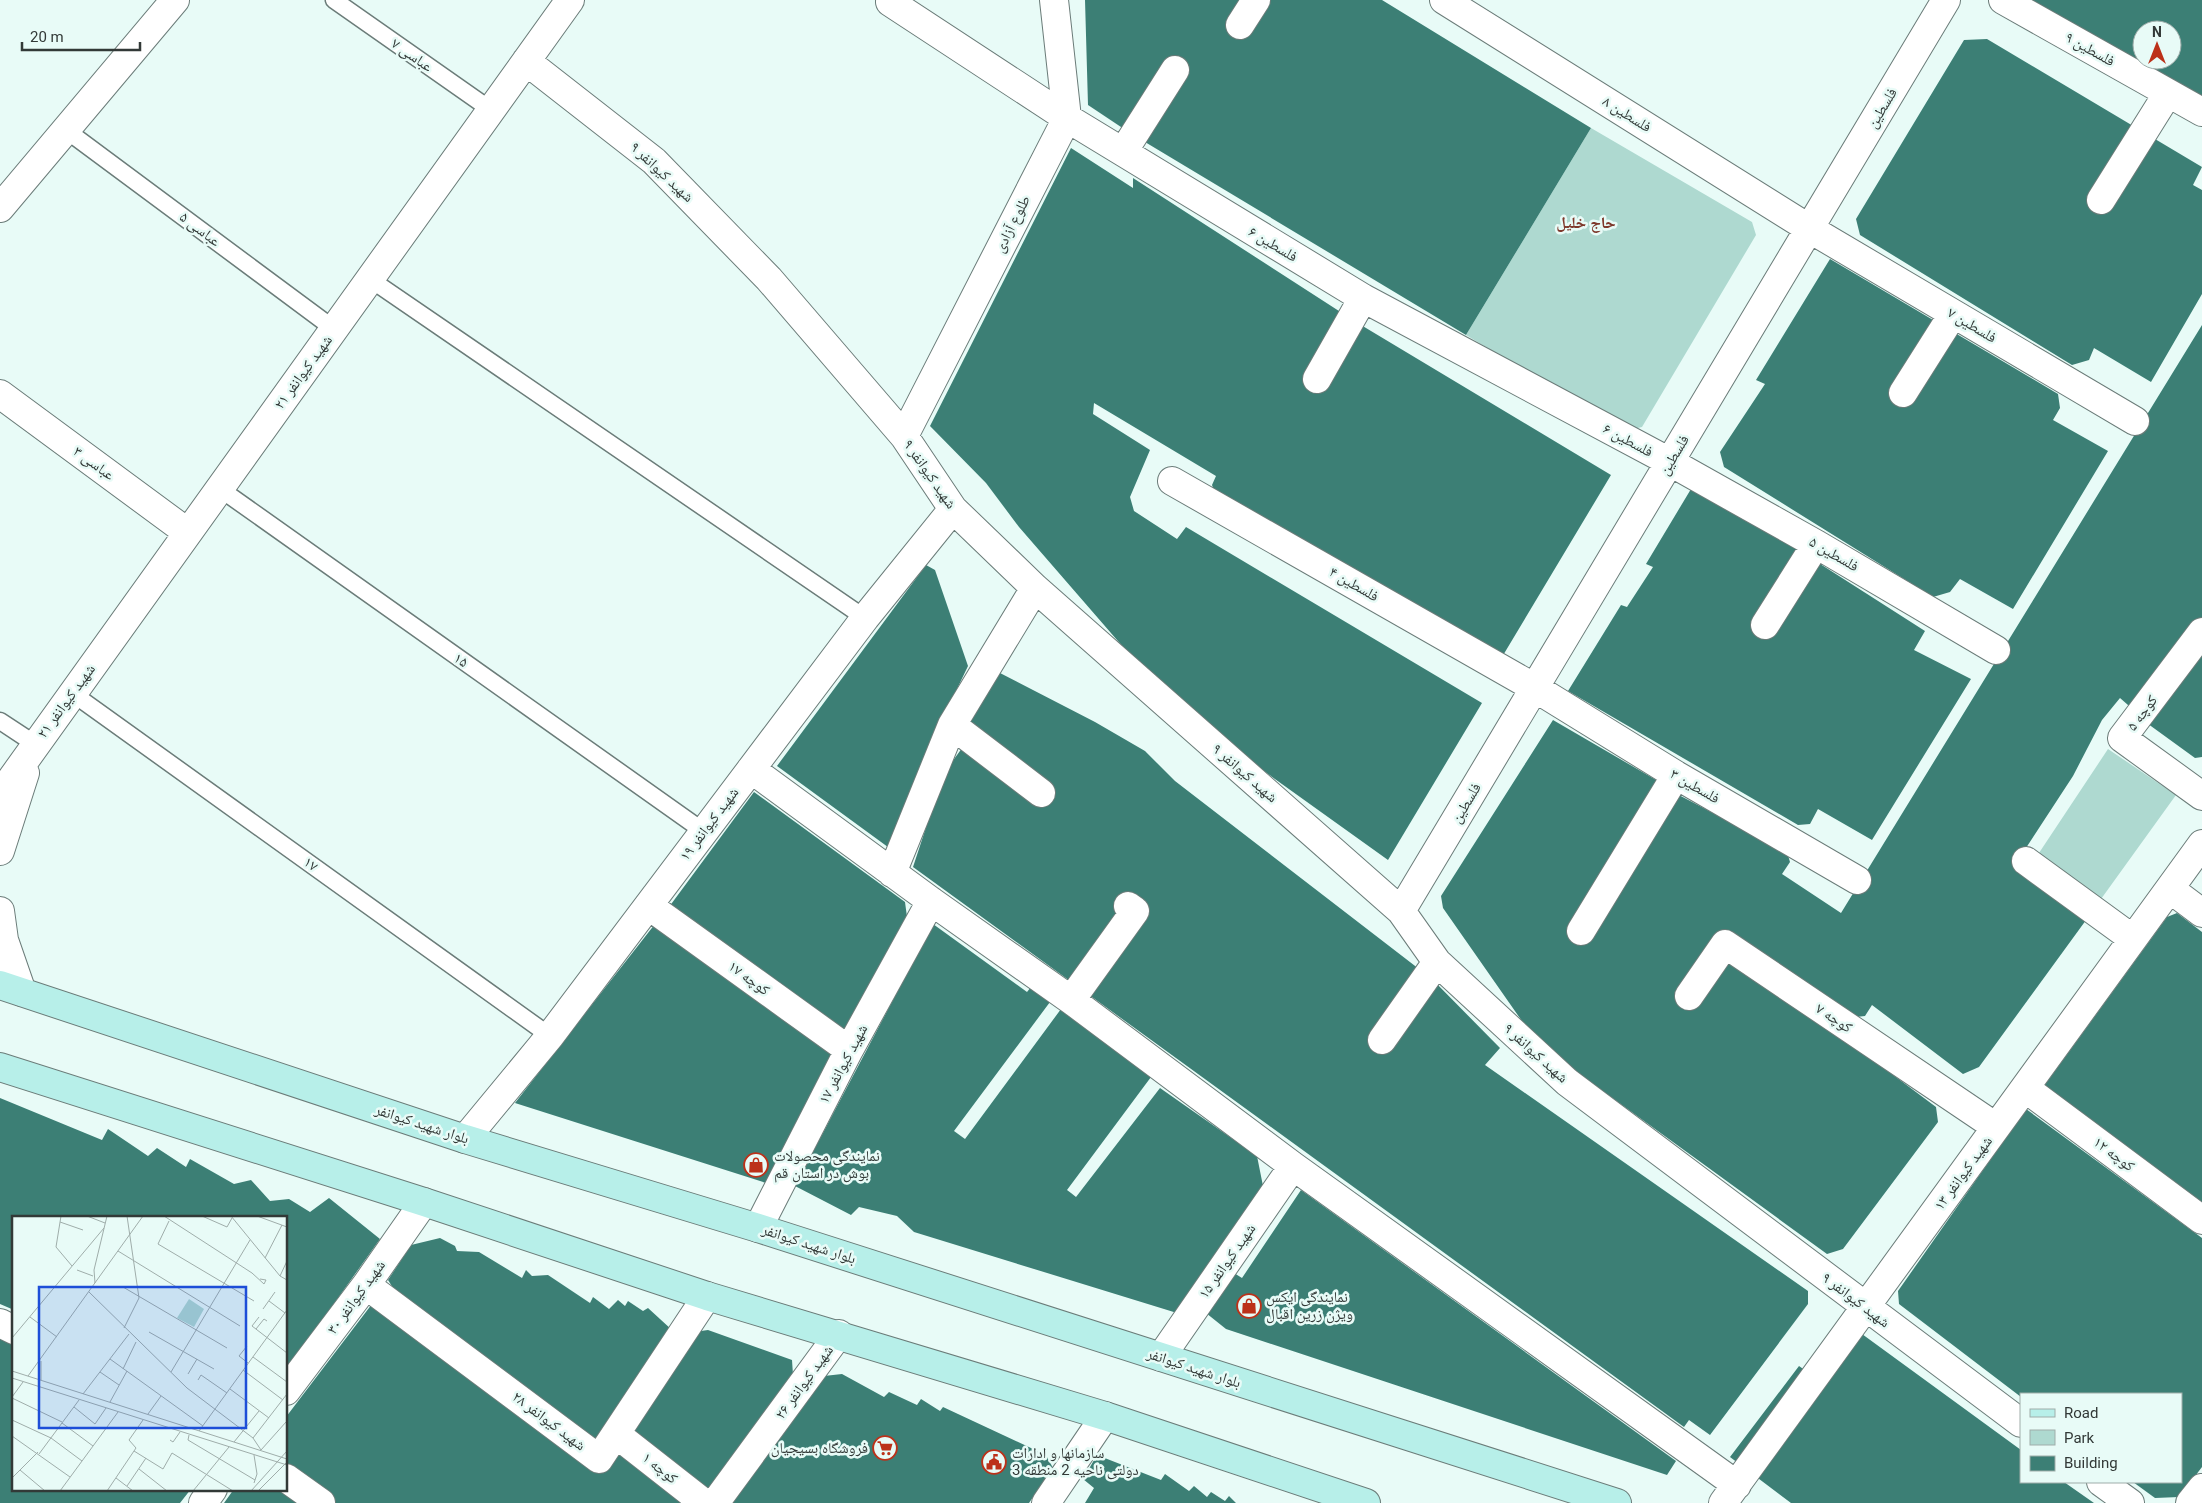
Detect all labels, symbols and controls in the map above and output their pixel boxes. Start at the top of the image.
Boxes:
scale bar [22,20,140,52]
north arrow [2132,20,2182,70]
text: N [2152,24,2162,40]
text: 20 m [30,28,64,46]
street label: فلسطین ۹ [2062,28,2118,71]
street label: عباسی ۷ [387,34,437,77]
street label: فلسطین [1863,85,1902,132]
street label: فلسطین ۸ [1599,92,1655,137]
street label: شهید کیوانفر ۹ [626,138,698,206]
street label: طلوع آزادی [990,192,1035,256]
street label: عباسی ۵ [175,208,224,251]
district label: حاج خلیل [1556,213,1616,233]
street label: فلسطین ۶ [1245,222,1301,266]
street label: فلسطین ۷ [1944,303,2000,347]
street label: شهید کیوانفر ۲۱ [270,331,336,413]
street label: فلسطین ۶ [1599,419,1656,462]
street label: فلسطین [1655,432,1694,479]
street label: شهید کیوانفر ۹ [900,436,961,512]
street label: عباسی ۳ [69,442,118,485]
street label: فلسطین ۵ [1806,533,1862,576]
street label: فلسطین ۴ [1326,563,1382,606]
street label: ۱۵ [450,649,472,671]
street label: شهید کیوانفر ۲۱ [33,660,99,742]
street label: کوچه ۵ [2123,692,2161,734]
street label: شهید کیوانفر ۹ [1209,740,1281,806]
street label: فلسطین ۳ [1667,765,1723,808]
street label: فلسطین [1447,780,1486,827]
street label: شهید کیوانفر ۱۹ [676,784,743,864]
street label: ۱۷ [300,853,322,875]
street label: کوچه ۱۷ [725,957,773,999]
street label: کوچه ۷ [1812,999,1856,1037]
street label: شهید کیوانفر ۹ [1500,1019,1572,1087]
street label: شهید کیوانفر ۱۷ [815,1021,871,1107]
street label: بلوار شهید کیوانفر [372,1100,471,1148]
street label: شهید کیوانفر ۱۳ [1930,1132,1996,1214]
street label: کوچه ۱۲ [2090,1133,2138,1175]
place label: نمایندگی محصولات بوش در استان قم [774,1147,880,1183]
shop icon: نمایندگی محصولات بوش در استان قم [743,1152,769,1178]
inset map [12,1216,288,1490]
street label: بلوار شهید کیوانفر [759,1220,858,1268]
street label: شهید کیوانفر ۱۵ [1195,1220,1259,1302]
street label: شهید کیوانفر ۳۰ [323,1256,389,1338]
street label: شهید کیوانفر ۹ [1818,1269,1894,1331]
place label: نمایندگی ایکس ویژن زرین اقبال [1266,1288,1353,1324]
shop icon: نمایندگی ایکس ویژن زرین اقبال [1236,1293,1262,1319]
street label: شهید کیوانفر ۲۶ [771,1341,837,1423]
street label: بلوار شهید کیوانفر [1144,1344,1243,1392]
street label: شهید کیوانفر ۲۸ [509,1388,589,1455]
legend [2020,1393,2182,1483]
text: Road [2064,1404,2098,1422]
text: Park [2064,1429,2095,1447]
supermarket icon: فروشگاه بسیجیان [872,1435,898,1461]
place label: فروشگاه بسیجیان [771,1439,868,1458]
place label: سازمانها و ادارات دولتی ناحیه 2 منطقه 3 [1012,1444,1139,1480]
street label: کوچه ۱ [639,1449,681,1487]
public building icon: سازمانها و ادارات دولتی ناحیه 2 منطقه 3 [981,1449,1007,1475]
text: Building [2064,1454,2118,1472]

